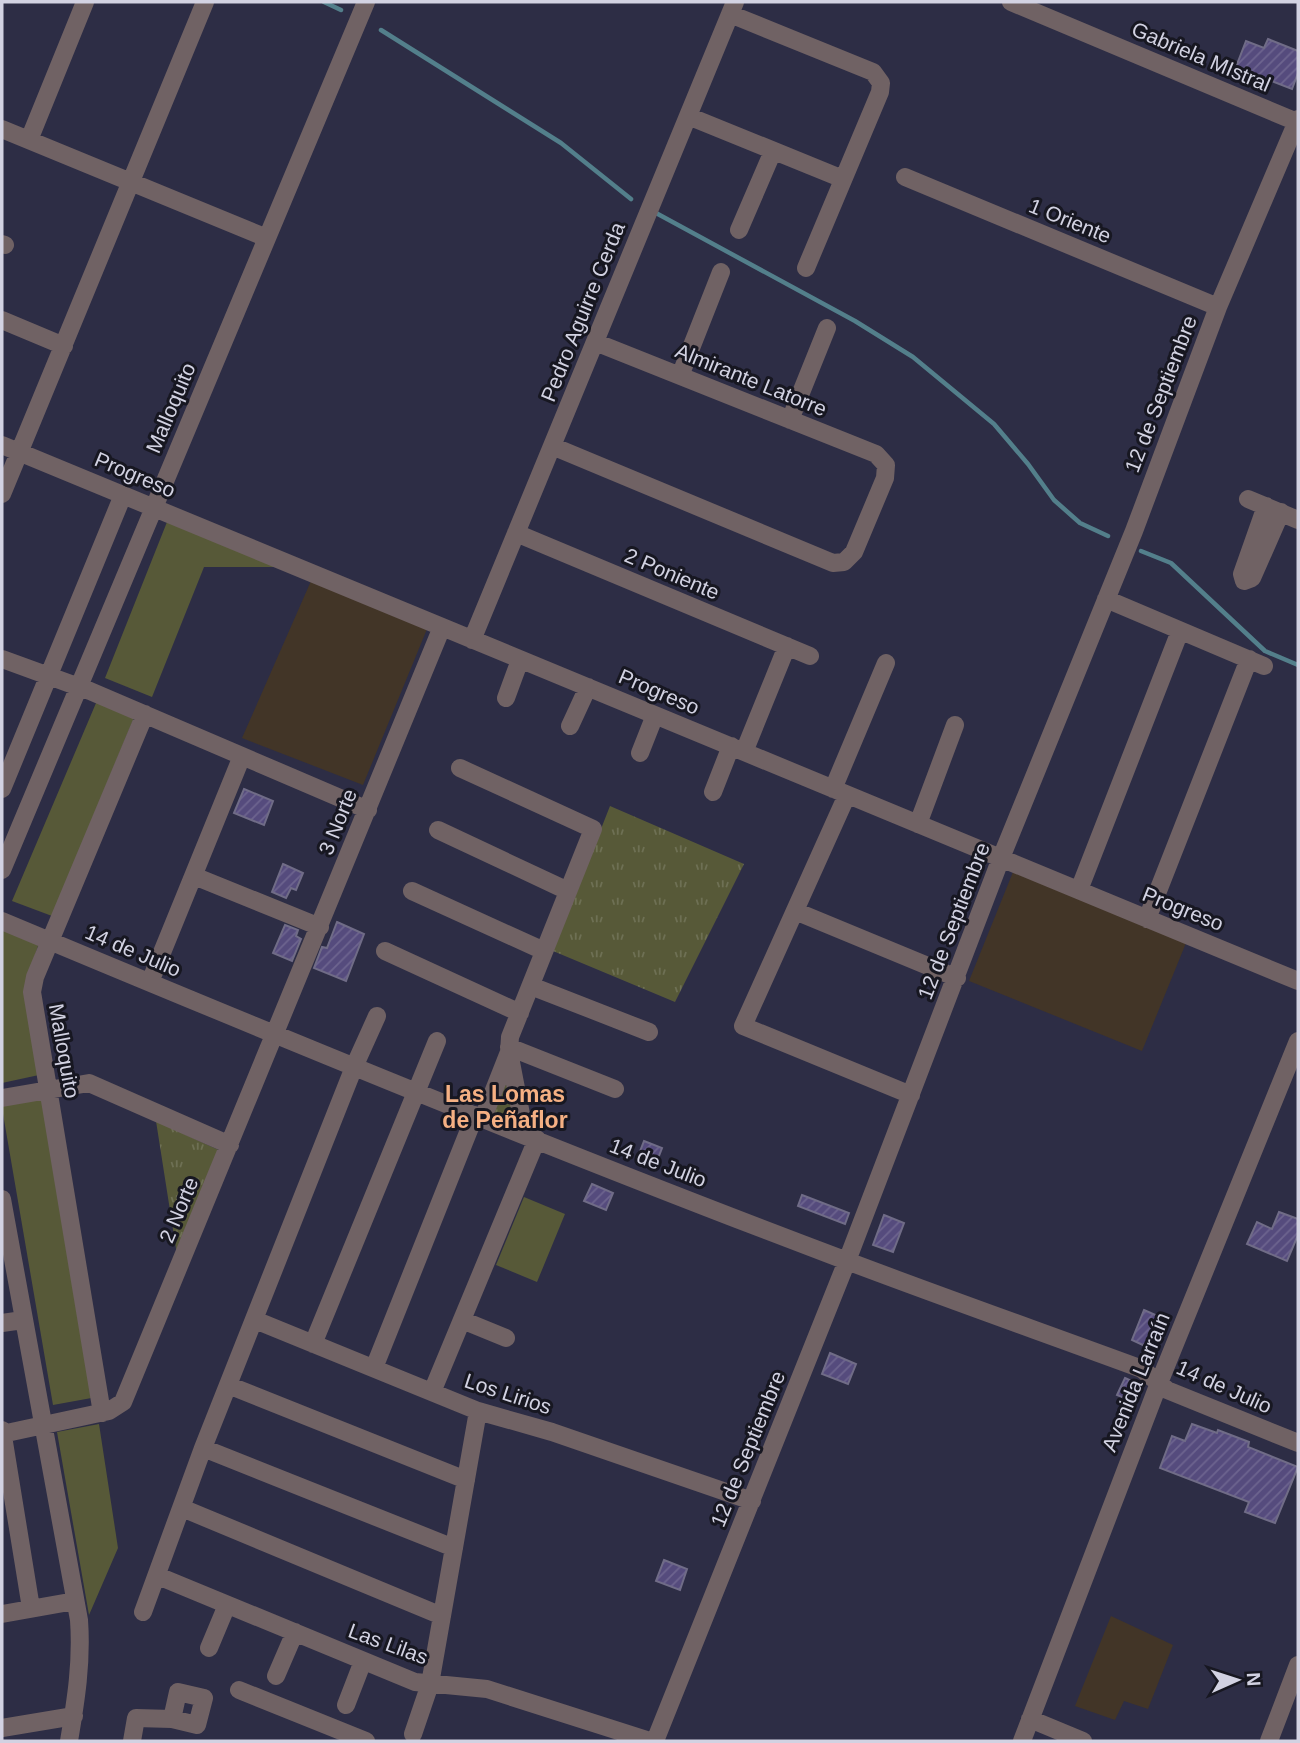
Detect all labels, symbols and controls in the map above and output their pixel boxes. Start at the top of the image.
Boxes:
street label: Gabriela MIstral [1128,17,1274,96]
street label: 1 Oriente [1026,194,1115,247]
street label: Pedro Aguirre Cerda [536,218,629,405]
street label: 12 de Septiembre [1120,312,1201,475]
street label: Almirante Latorre [672,339,830,420]
street label: Malloquito [141,359,200,456]
street label: Progreso [91,447,179,502]
street label: 2 Poniente [621,543,723,604]
street label: Progreso [615,664,703,719]
street label: 3 Norte [314,786,361,858]
street label: 12 de Septiembre [913,839,994,1002]
street label: Progreso [1139,882,1227,935]
street label: 14 de Julio [82,920,184,981]
street label: Malloquito [45,1002,84,1100]
district label: Las Lomas de Peñaflor [442,1081,568,1133]
street label: 14 de Julio [607,1134,710,1191]
street label: 2 Norte [154,1174,203,1246]
street label: Avenida Larraín [1097,1309,1174,1455]
street label: 14 de Julio [1173,1355,1275,1418]
street label: 12 de Septiembre [706,1368,789,1530]
street label: Los Lirios [462,1369,554,1418]
street label: Las Lilas [345,1619,431,1669]
north arrow [1202,1645,1272,1715]
text: N [1243,1672,1264,1687]

